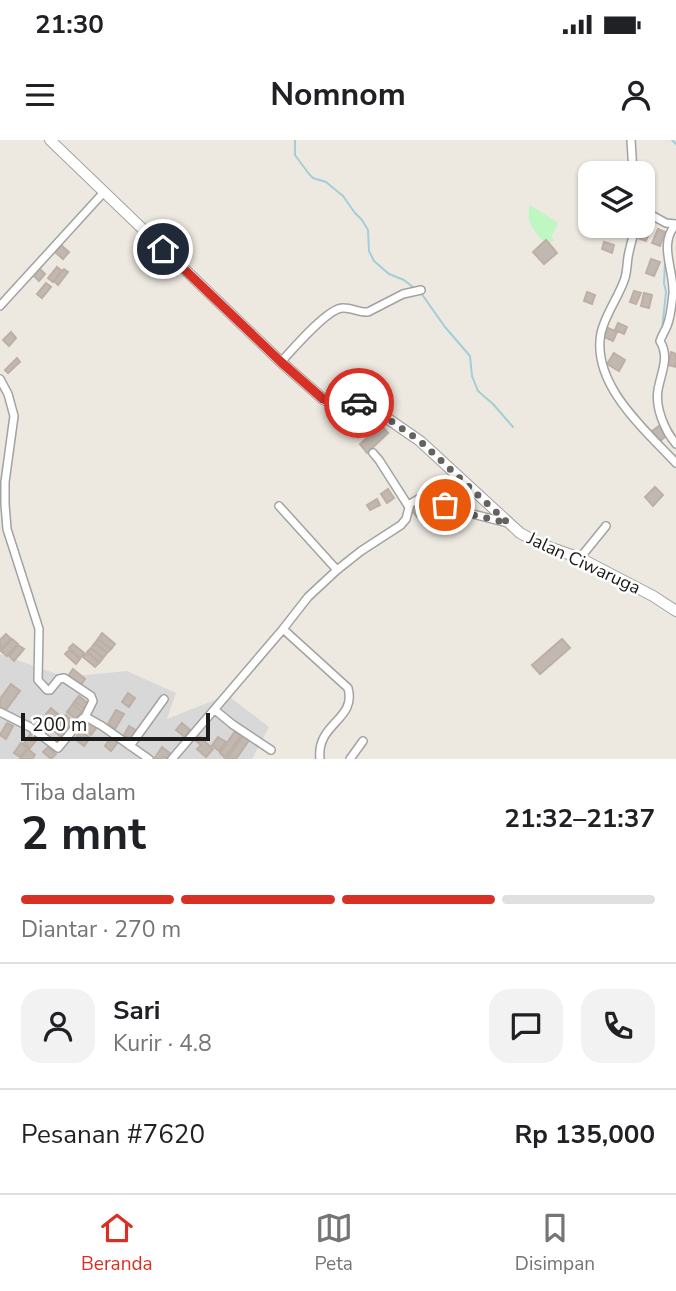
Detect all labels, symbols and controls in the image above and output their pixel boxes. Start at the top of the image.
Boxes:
text: 21:30 [35,7,104,42]
text: Nomnom [270,73,406,116]
icon: menu [21,76,59,114]
icon: person [617,76,655,114]
map controls [578,161,655,238]
button: layers [578,161,655,238]
pin [133,219,193,279]
icon: home [144,230,182,268]
courier [324,368,394,438]
icon: car [340,384,378,422]
pin [415,475,475,535]
icon: bag [426,486,464,524]
street label: Jalan Ciwaruga [523,526,645,600]
scale bar [21,710,210,742]
text: 200 m [32,712,87,738]
text: Tiba dalam [21,777,136,808]
text: 21:32–21:37 [504,801,655,836]
text: 2 mnt [21,802,146,865]
text: Diantar · 270 m [21,914,181,945]
button: person [21,989,95,1063]
button: chat [489,989,563,1063]
button: phone [581,989,655,1063]
text: Sari [113,993,160,1028]
text: Kurir · 4.8 [113,1028,212,1059]
text: Pesanan #7620 [21,1117,205,1152]
text: Rp 135,000 [514,1117,655,1152]
tab: Beranda [81,1209,153,1277]
tab: Peta [314,1209,353,1277]
tab: Disimpan [515,1209,595,1277]

